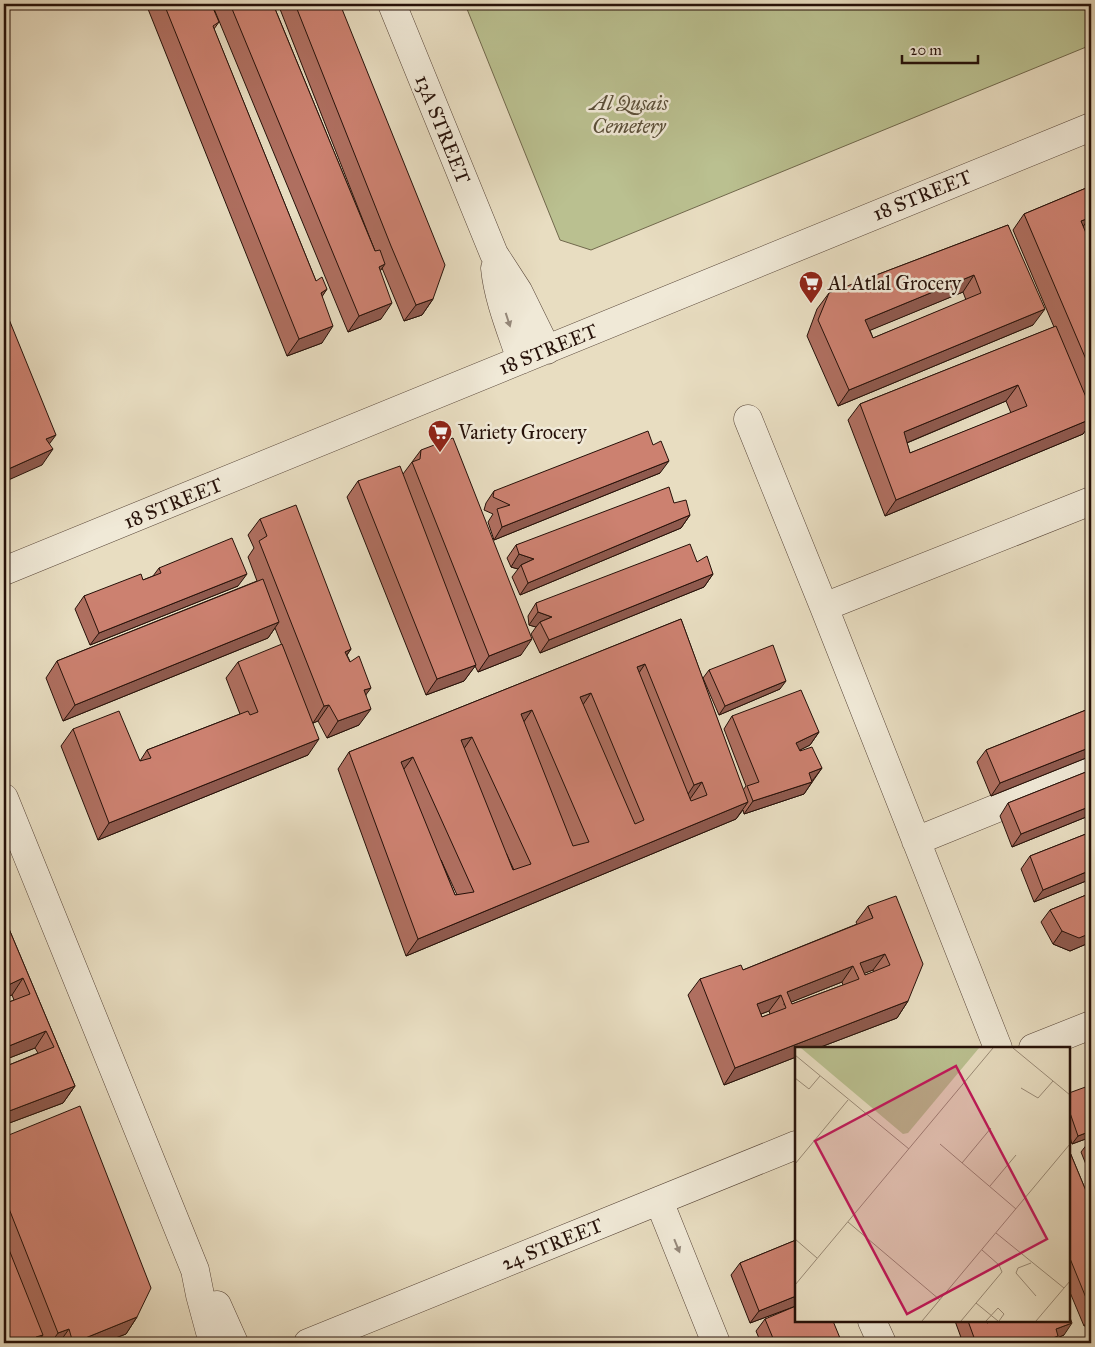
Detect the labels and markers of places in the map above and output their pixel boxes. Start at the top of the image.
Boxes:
supermarket icon: Al Atlal Grocery [798,270,824,304]
place label: Al Atlal Grocery [827,271,962,295]
supermarket icon: Variety Grocery [427,419,453,453]
place label: Variety Grocery [457,420,587,444]

